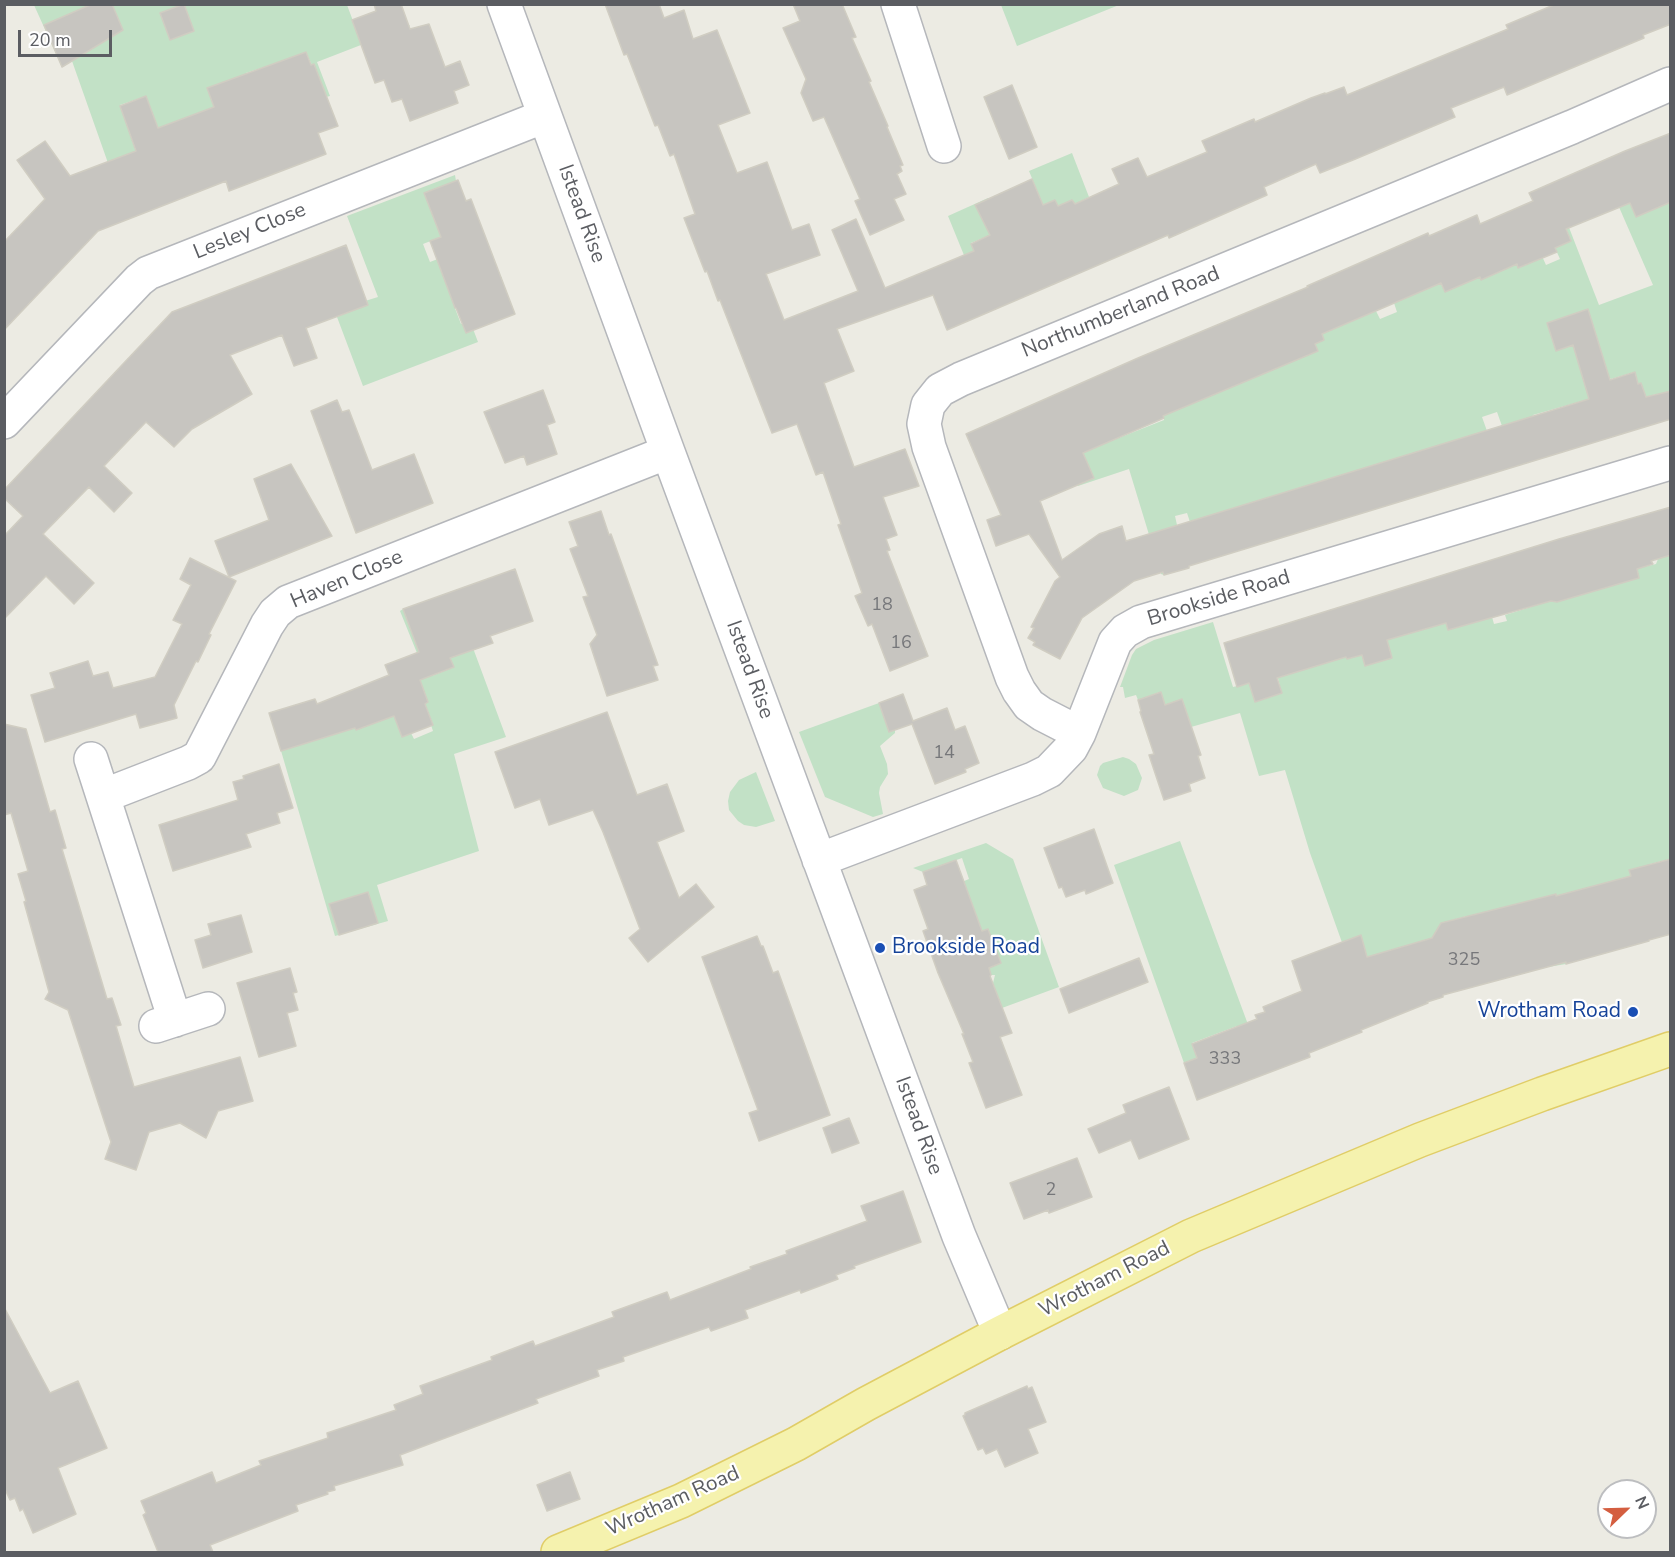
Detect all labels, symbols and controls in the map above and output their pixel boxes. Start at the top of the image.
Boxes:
scale bar [21,18,116,56]
text: 20 m [29,28,71,52]
street label: Istead Rise [552,161,610,267]
street label: Lesley Close [190,198,310,266]
street label: Northumberland Road [1018,262,1224,364]
street label: Haven Close [287,545,407,615]
street label: Brookside Road [1145,565,1293,633]
house number: 18 [871,595,893,617]
street label: Istead Rise [720,617,778,723]
house number: 16 [890,633,912,655]
house number: 14 [933,743,955,765]
place label: Brookside Road [892,935,1040,961]
marker: Brookside Road [873,941,887,955]
house number: 325 [1448,950,1480,972]
place label: Wrotham Road [1477,999,1621,1025]
marker: Wrotham Road [1626,1005,1640,1019]
house number: 333 [1209,1049,1241,1071]
street label: Istead Rise [889,1073,947,1179]
house number: 2 [1046,1180,1056,1202]
street label: Wrotham Road [1035,1236,1175,1324]
street label: Wrotham Road [602,1461,744,1543]
north arrow [1597,1479,1657,1539]
text: N [1629,1493,1654,1513]

